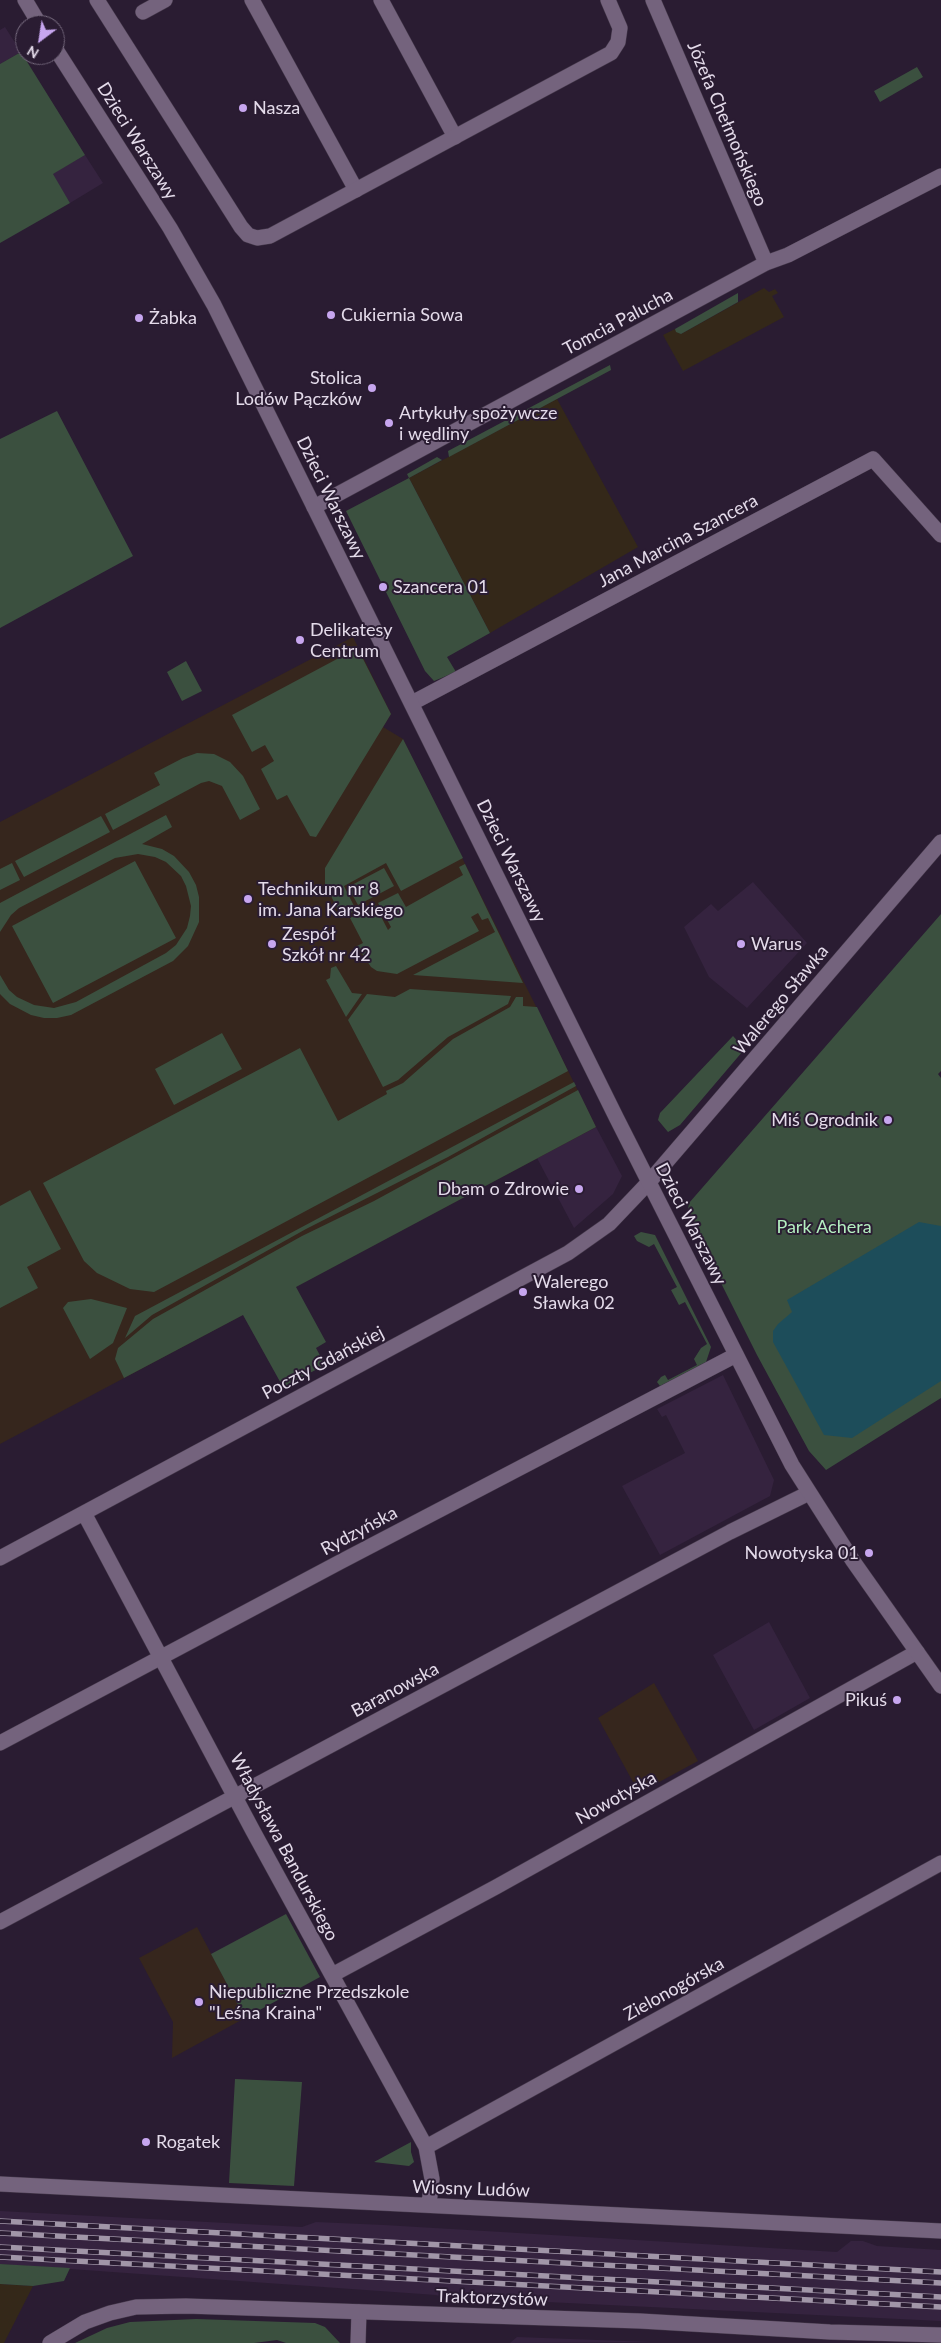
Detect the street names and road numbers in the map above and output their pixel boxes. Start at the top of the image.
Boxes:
street label: Józefa Chełmońskiego [683,38,771,210]
street label: Dzieci Warszawy [92,78,182,204]
street label: Tomcia Palucha [559,284,677,360]
street label: Dzieci Warszawy [292,433,370,563]
street label: Jana Marcina Szancera [594,490,762,592]
street label: Dzieci Warszawy [472,796,550,926]
street label: Walerego Sławka [729,941,833,1059]
street label: Dzieci Warszawy [651,1159,731,1289]
street label: Poczty Gdańskiej [258,1322,388,1404]
street label: Rydzyńska [317,1502,401,1560]
street label: Baranowska [348,1658,442,1722]
street label: Władysława Bandurskiego [225,1750,343,1944]
street label: Nowotyska [572,1767,660,1829]
street label: Zielonogórska [620,1953,728,2025]
street label: Wiosny Ludów [412,2176,530,2202]
street label: Traktorzystów [436,2285,548,2311]

